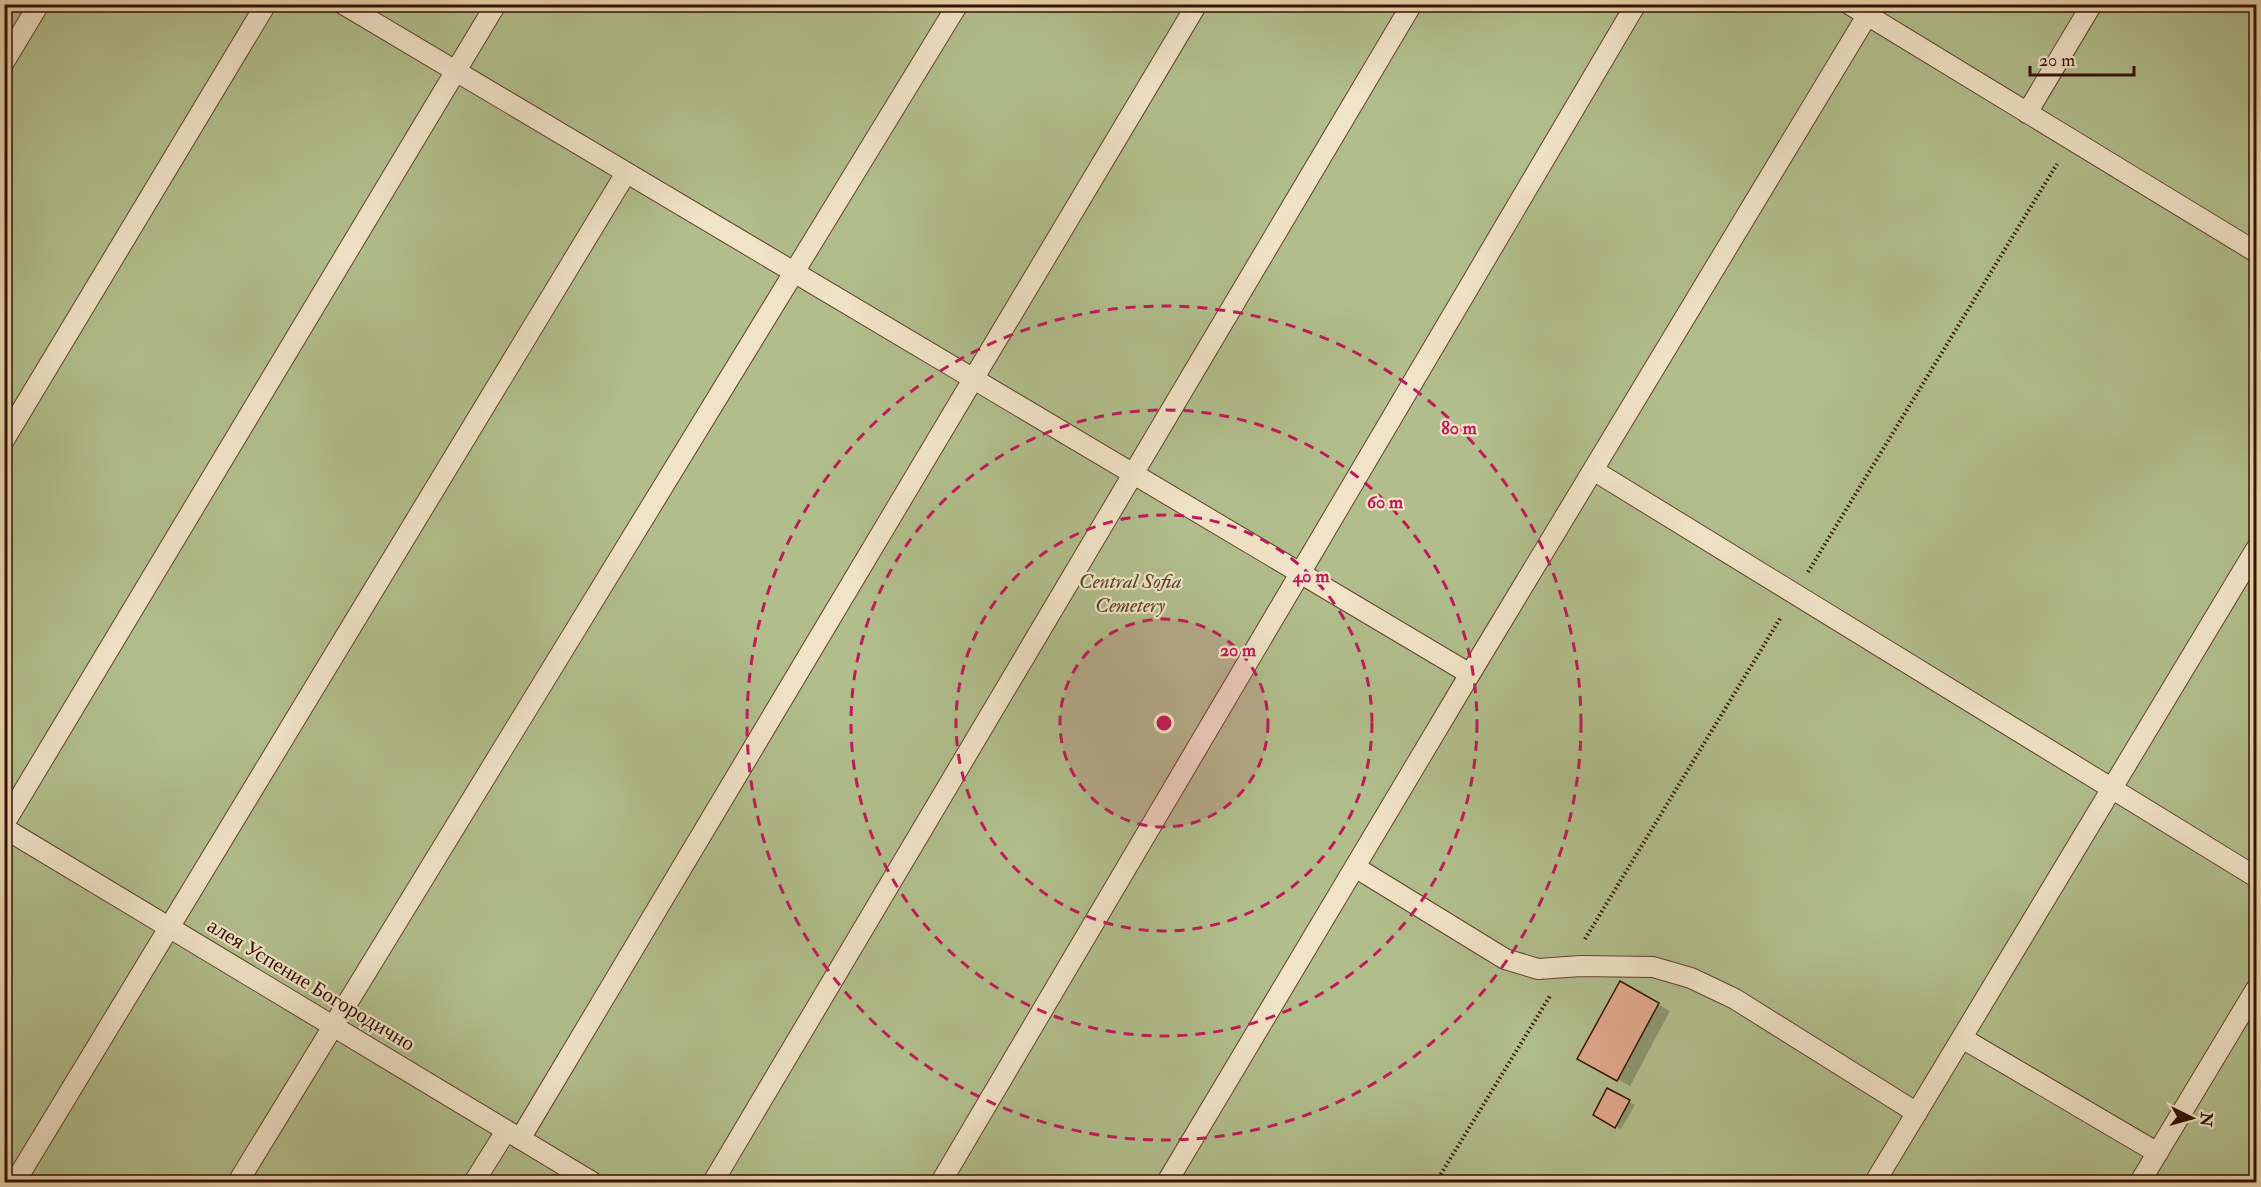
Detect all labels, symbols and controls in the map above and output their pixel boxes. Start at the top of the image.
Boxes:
scale bar [2030,39,2134,77]
text: 20 m [2039,49,2075,72]
text: 80 m [1441,417,1478,440]
text: 60 m [1367,491,1404,514]
text: 40 m [1292,565,1330,588]
park label: Central Sofia Cemetery [1079,568,1182,619]
text: 20 m [1220,639,1257,662]
centre of rings [1154,713,1174,733]
street label: алея Успение Богородично [202,912,420,1058]
north arrow [2162,1088,2222,1148]
text: N [2195,1110,2217,1128]

